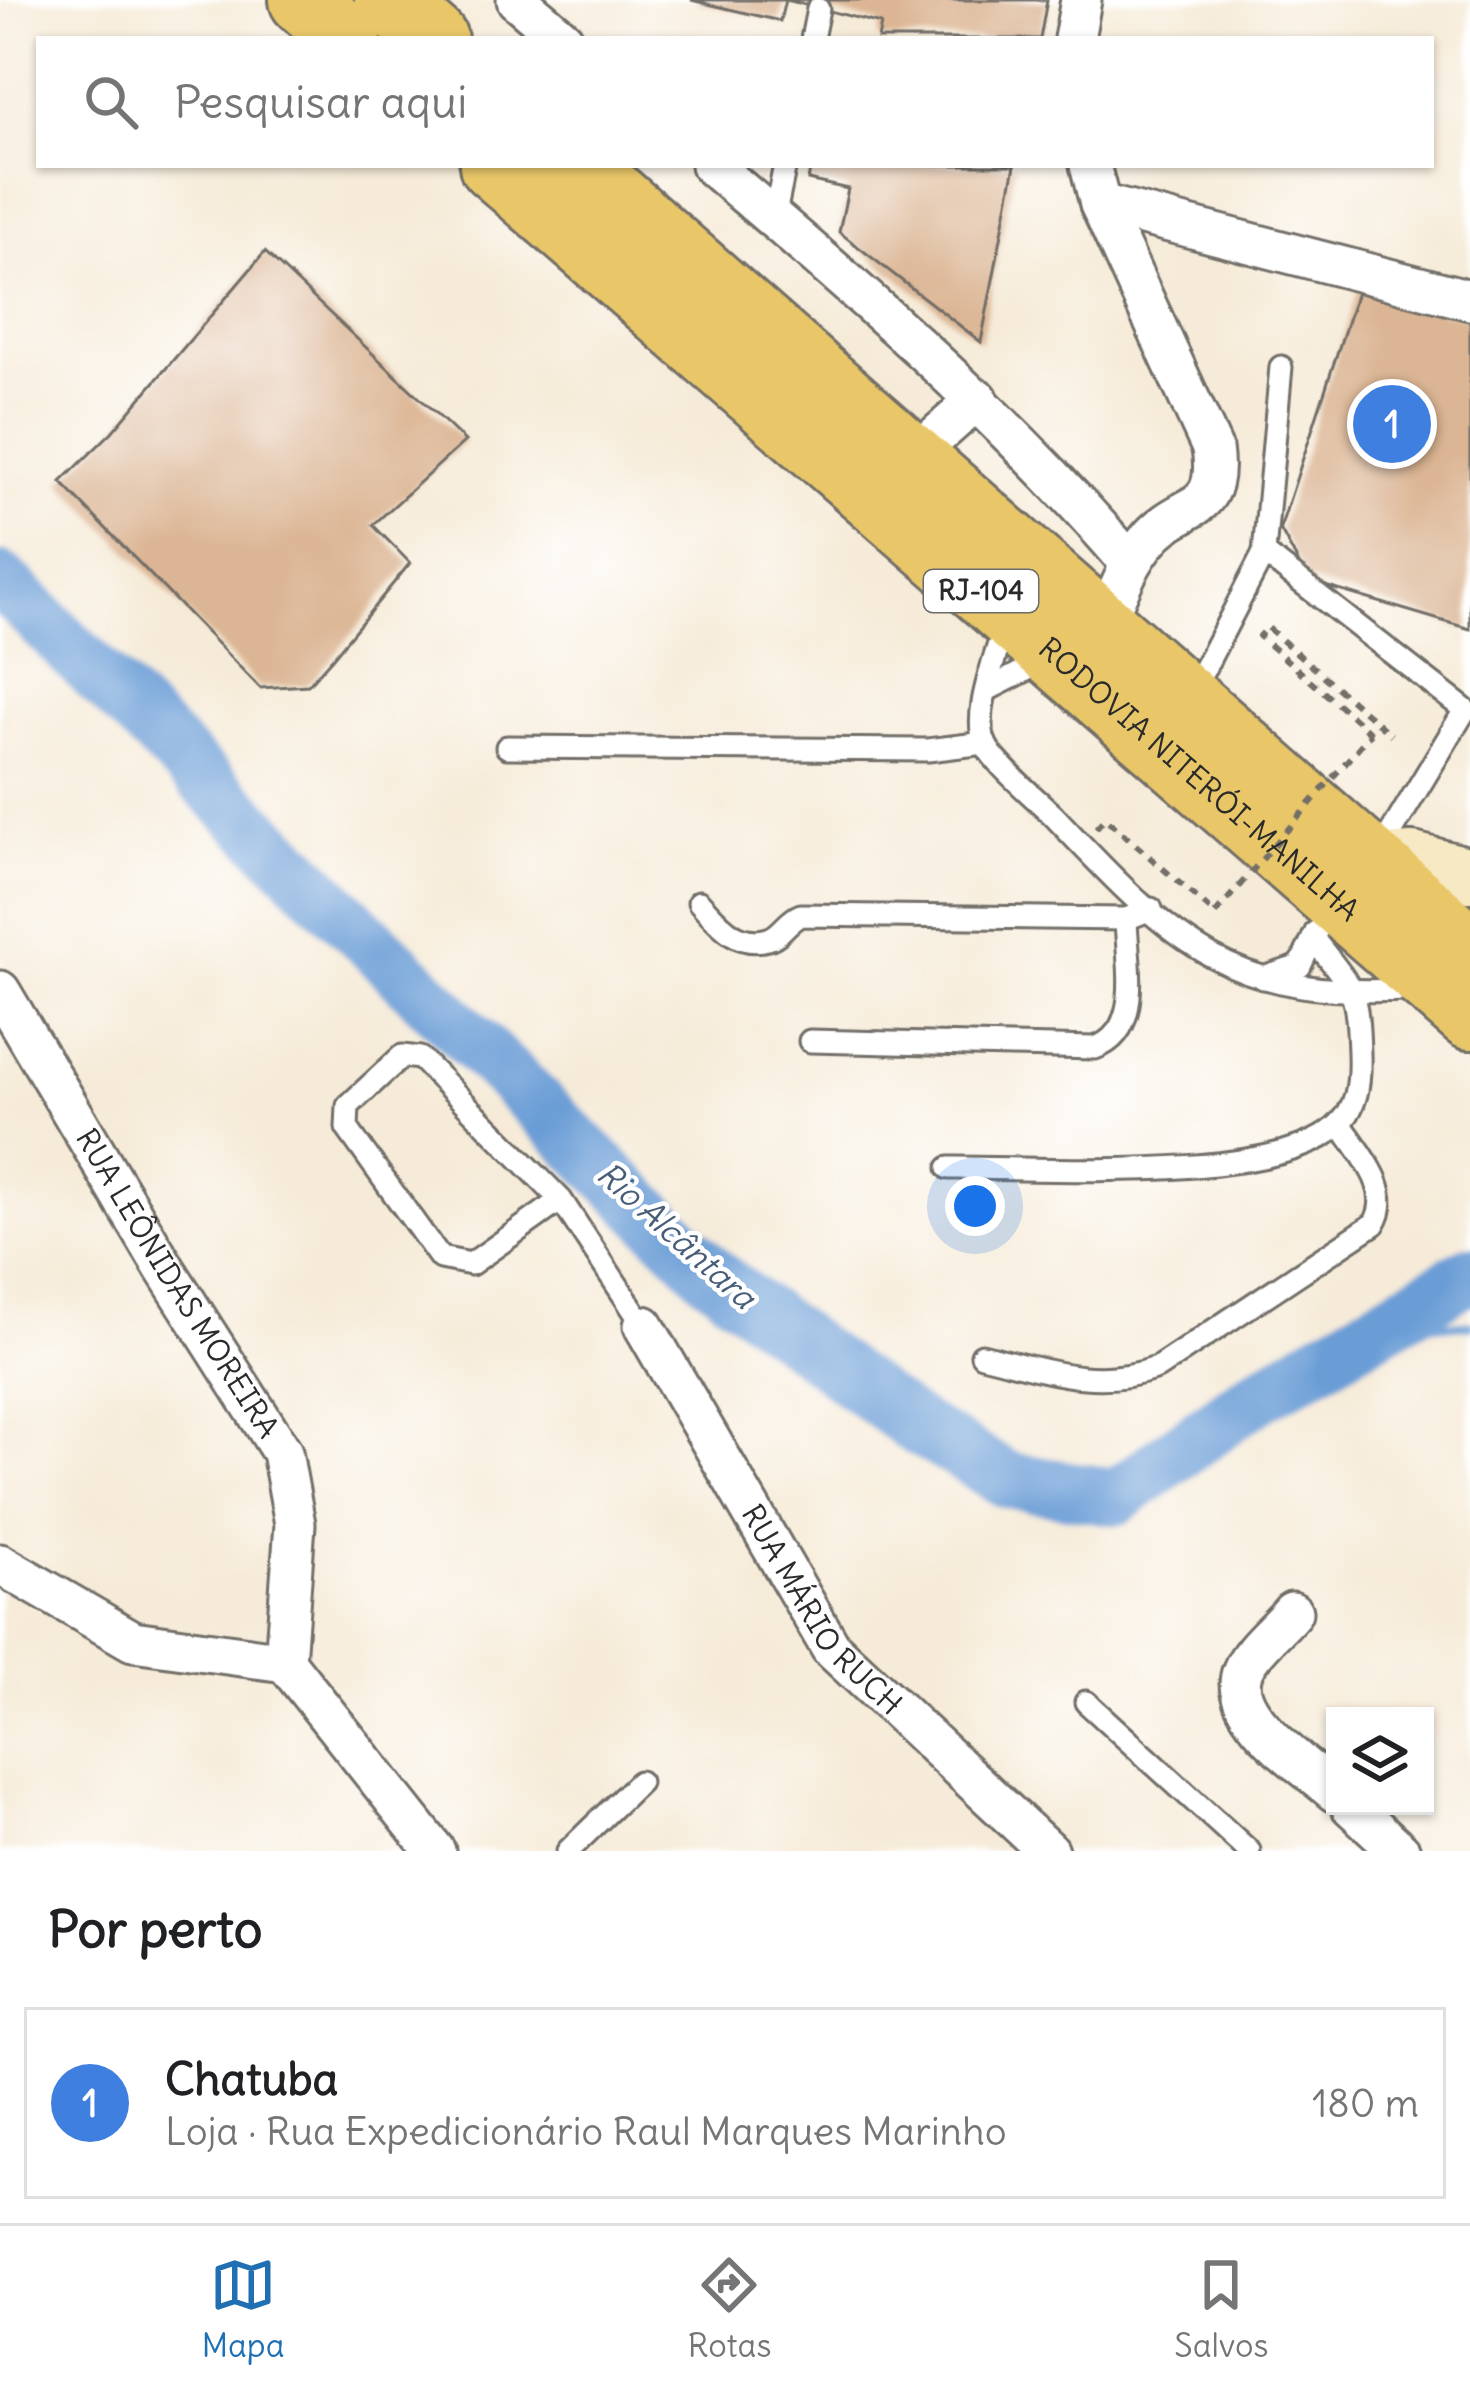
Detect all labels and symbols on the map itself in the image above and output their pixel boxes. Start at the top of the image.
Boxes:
pin: 1 [1353,379,1431,469]
road number: RJ-104 [924,570,1038,612]
street label: RODOVIA NITERÓI-MANILHA [1031,629,1368,929]
street label: RUA LEÔNIDAS MOREIRA [68,1121,288,1445]
water label: Rio Alcântara [589,1153,767,1319]
your location [945,1176,1005,1236]
street label: RUA MÁRIO RUCH [734,1497,910,1722]

